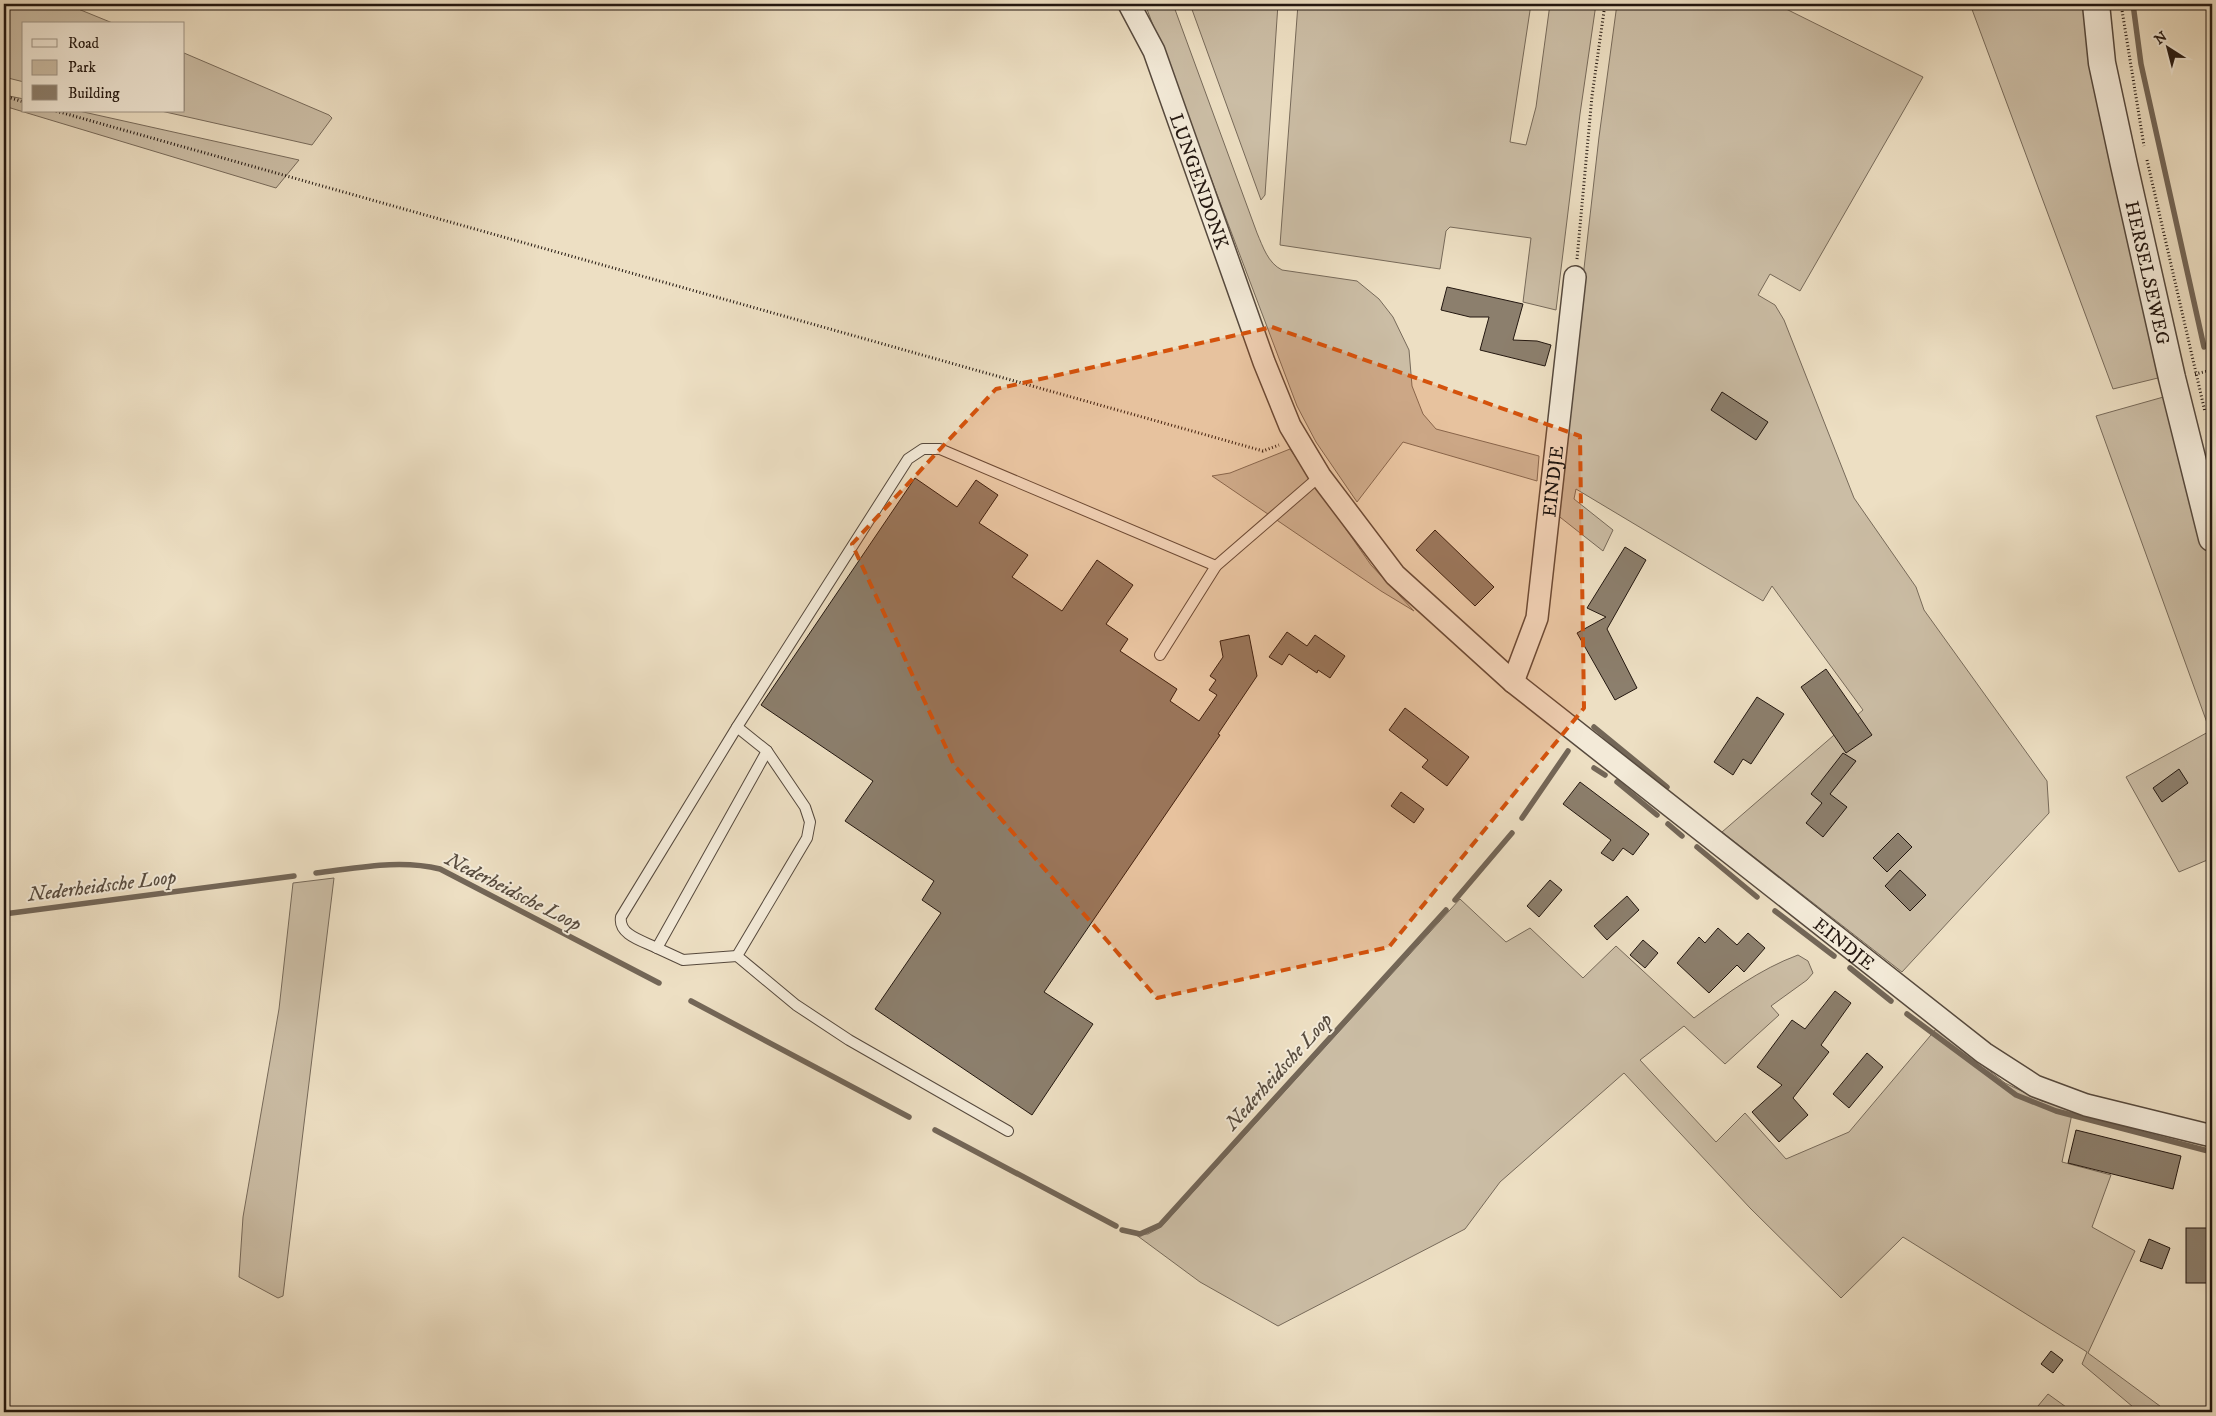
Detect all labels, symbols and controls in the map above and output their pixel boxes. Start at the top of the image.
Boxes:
legend [22,22,185,112]
north arrow [2144,22,2194,72]
text: N [2151,27,2171,49]
text: Road [68,34,100,53]
text: Park [68,58,97,77]
text: Building [68,84,120,103]
street label: LUNGENDONK [1164,110,1233,253]
street label: HERSELSEWEG [2119,199,2174,347]
street label: EINDJE [1538,444,1569,518]
water label: Nederheidsche Loop [440,847,586,937]
water label: Nederheidsche Loop [26,865,178,908]
street label: EINDJE [1808,913,1879,976]
water label: Nederheidsche Loop [1219,1008,1338,1137]

